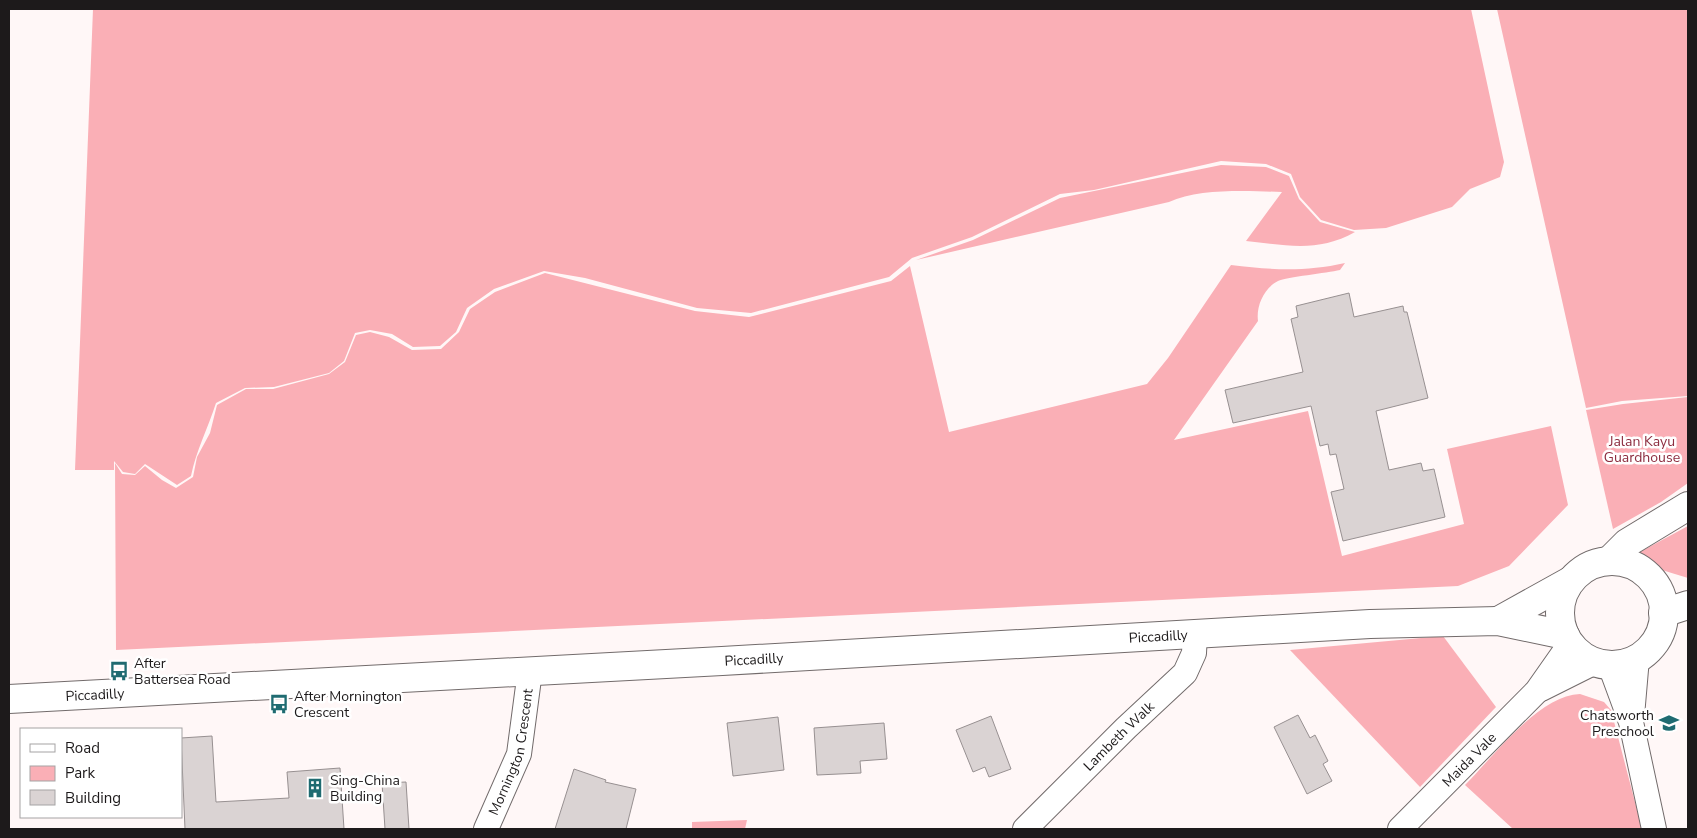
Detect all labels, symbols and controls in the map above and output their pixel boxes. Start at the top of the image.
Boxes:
park label: Jalan Kayu Guardhouse [1604,432,1680,467]
street label: Piccadilly [1128,625,1189,647]
street label: Piccadilly [724,648,785,670]
place label: After Battersea Road [134,654,231,689]
bus stop icon: After Battersea Road [108,660,130,682]
street label: Piccadilly [65,683,126,705]
place label: After Mornington Crescent [294,687,402,722]
street label: Mornington Crescent [484,687,537,818]
bus stop icon: After Mornington Crescent [268,693,290,715]
street label: Lambeth Walk [1079,696,1159,775]
place label: Chatsworth Preschool [1580,706,1655,741]
school or university icon: Chatsworth Preschool [1658,712,1680,734]
legend [20,728,182,818]
street label: Maida Vale [1438,728,1500,791]
text: Road [65,738,100,758]
text: Park [65,763,95,783]
place label: Sing-China Building [330,771,400,806]
building icon: Sing-China Building [304,777,326,799]
text: Building [65,788,121,808]

